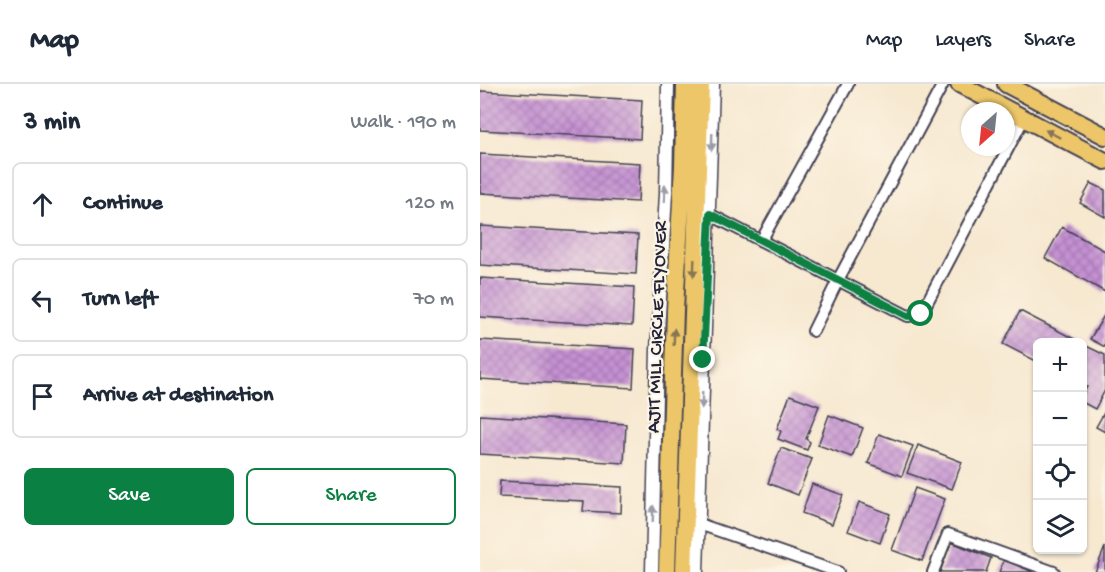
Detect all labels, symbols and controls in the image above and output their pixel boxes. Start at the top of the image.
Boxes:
text: Map [30,25,79,58]
text: Map [866,29,902,54]
text: Layers [935,29,991,54]
text: Share [1024,29,1075,54]
north arrow [961,102,1015,156]
text: 3 min [24,108,80,139]
text: Walk · 190 m [350,112,456,135]
one-way arrow [1045,129,1062,139]
one-way arrow [707,133,716,152]
one-way arrow [661,183,670,202]
icon: ahead [26,188,59,221]
text: Continue [83,191,163,217]
text: 120 m [406,193,454,216]
street label: AJIT MILL CIRCLE FLYOVER [643,219,674,434]
one-way arrow [689,259,698,278]
icon: left [26,284,59,317]
text: Turn left [83,287,157,313]
text: 70 m [413,289,454,312]
route start [907,300,933,326]
one-way arrow [670,327,679,346]
map controls [1033,338,1087,554]
button: + [1033,338,1087,392]
route end [689,346,715,372]
icon: arrive [26,380,59,413]
text: Arrive at destination [83,383,273,409]
one-way arrow [697,391,707,410]
button: − [1033,392,1087,446]
button: locate [1033,446,1087,500]
button: Save [24,468,234,525]
button: Share [246,468,456,525]
button: layers [1033,500,1087,554]
one-way arrow [648,504,658,523]

